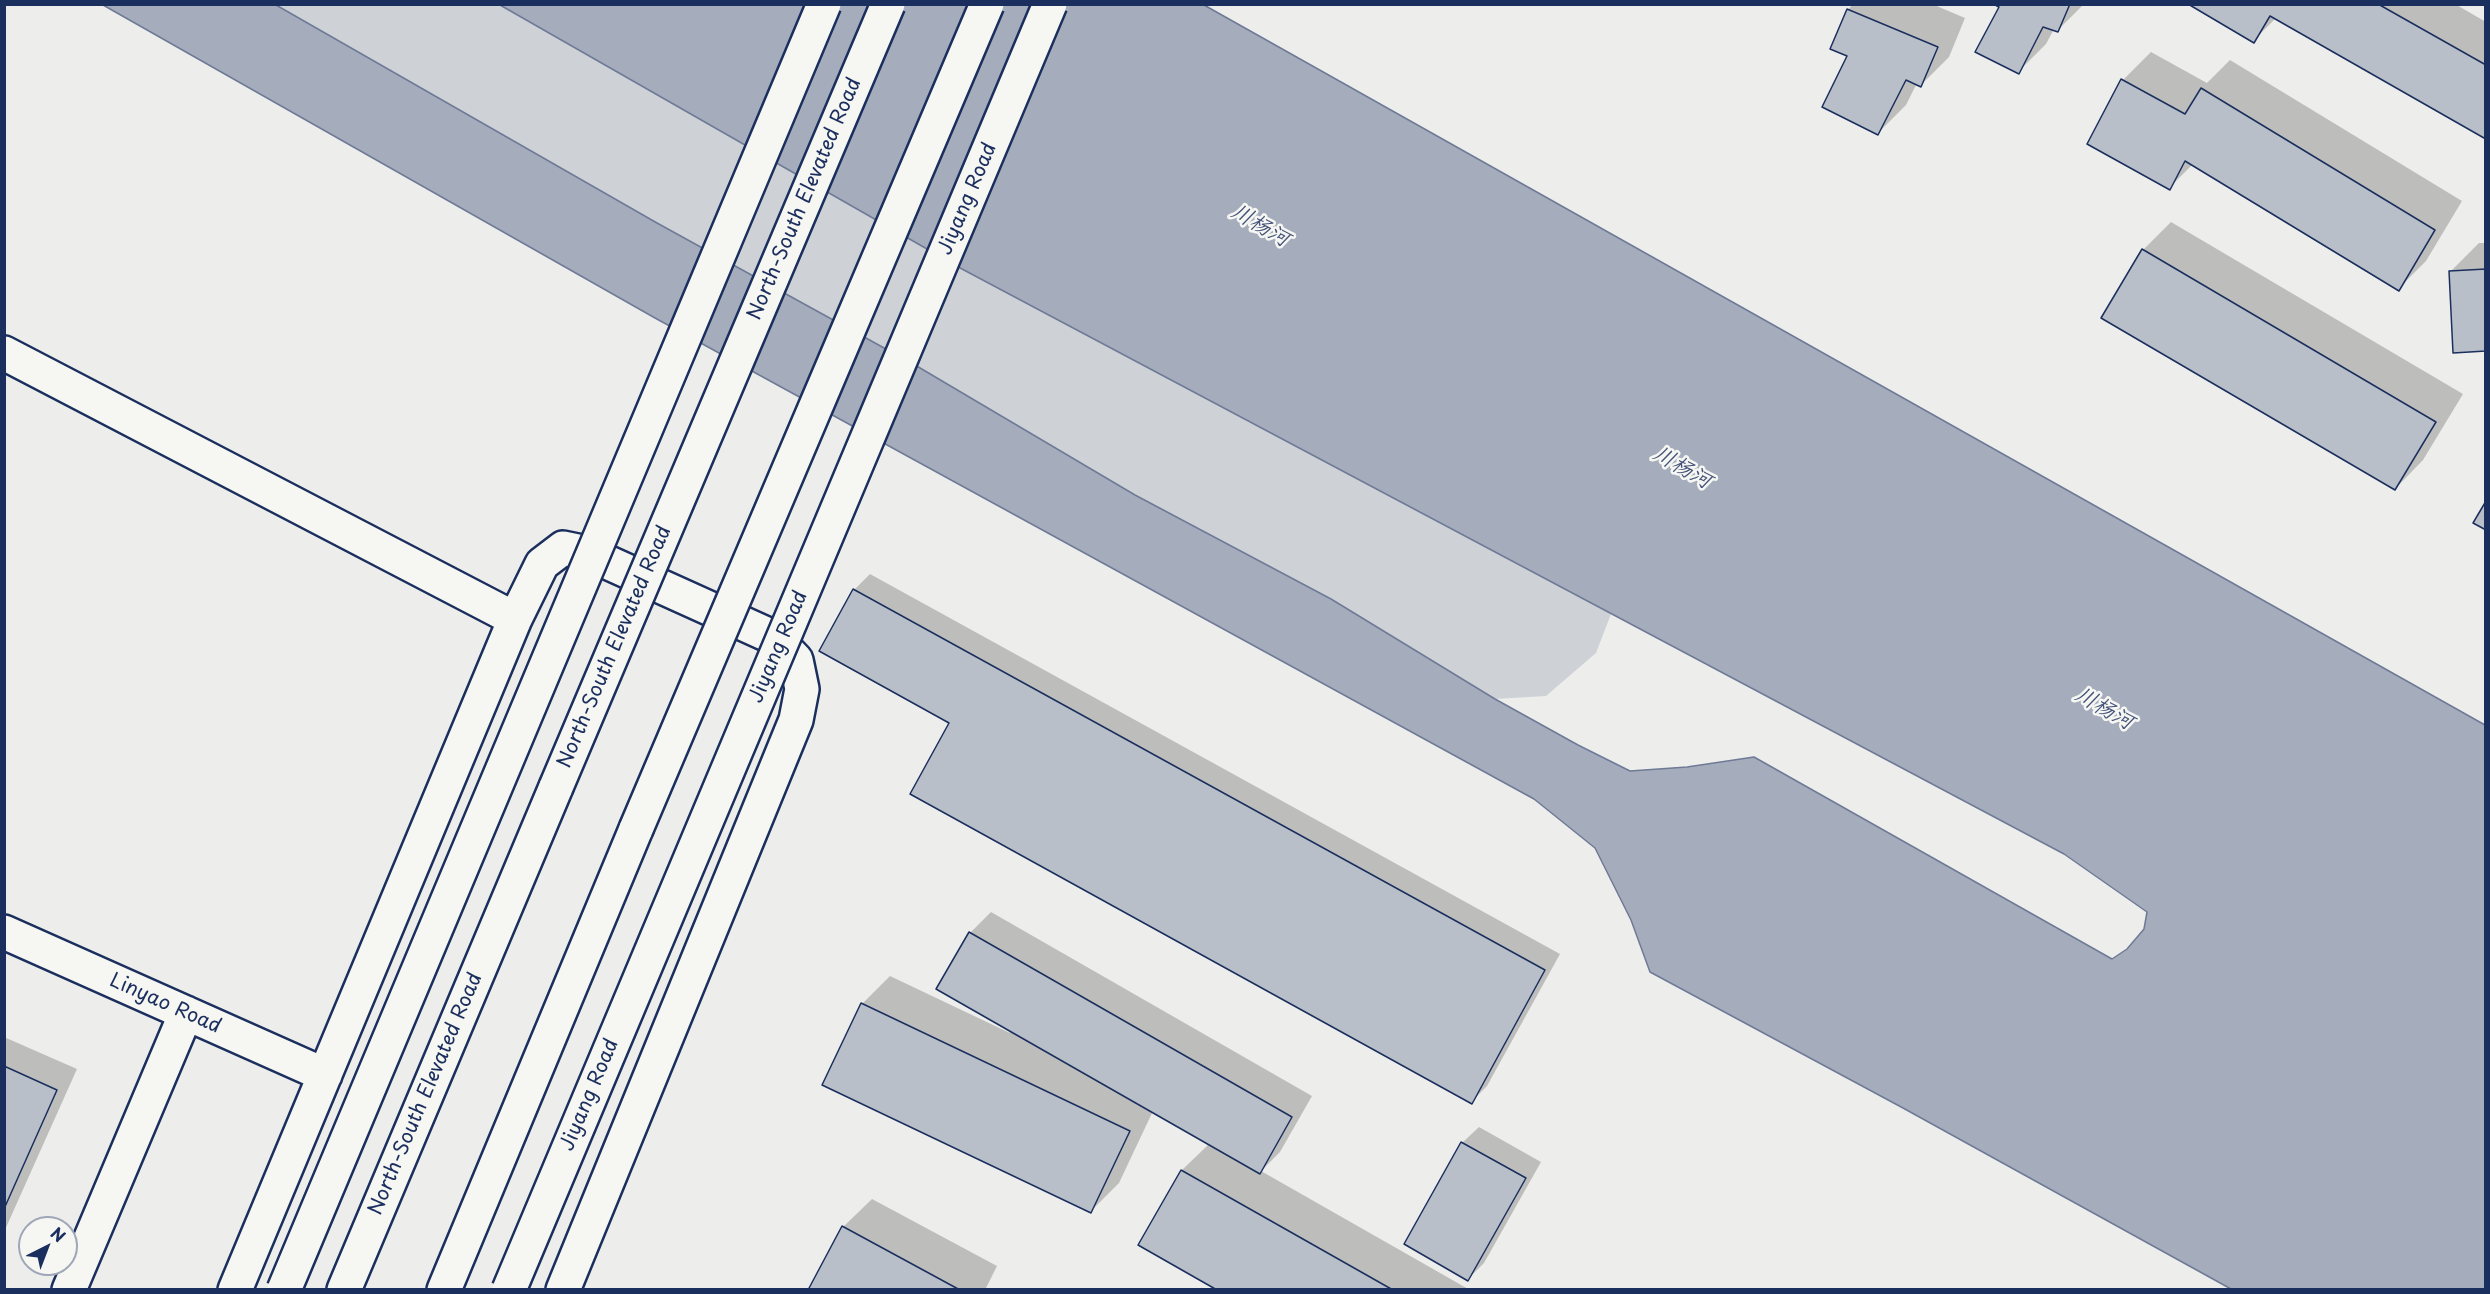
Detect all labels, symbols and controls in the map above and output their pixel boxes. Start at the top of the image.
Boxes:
street label: North-South Elevated Road [743,74,867,324]
street label: Jiyang Road [934,139,1002,259]
water label: 川杨河 [1226,199,1294,253]
water label: 川杨河 [1648,441,1716,495]
street label: North-South Elevated Road [553,522,677,772]
street label: Jiyang Road [745,587,813,707]
water label: 川杨河 [2070,682,2138,736]
street label: Linyao Road [106,969,224,1039]
street label: North-South Elevated Road [364,969,488,1219]
street label: Jiyang Road [556,1035,624,1155]
north arrow [18,1216,78,1276]
text: N [46,1221,71,1247]

